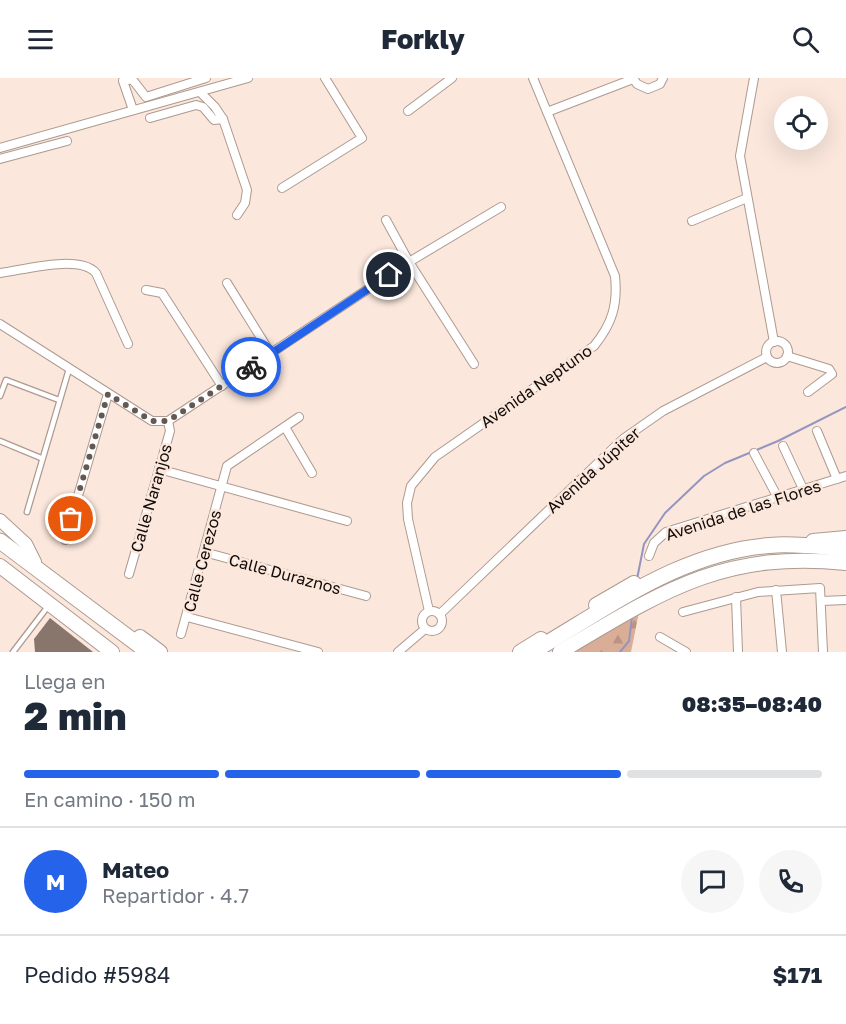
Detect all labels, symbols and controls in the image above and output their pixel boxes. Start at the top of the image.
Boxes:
icon: menu [24,23,57,56]
text: Forkly [381,23,465,55]
icon: search [789,23,822,56]
map controls [774,96,828,150]
button: locate [774,96,828,150]
pin [363,249,414,300]
icon: home [372,258,405,291]
courier [221,337,281,397]
street label: Avenida Neptuno [476,340,596,432]
icon: bike [235,351,268,384]
street label: Avenida Júpiter [542,423,644,517]
street label: Calle Naranjos [126,442,176,554]
street label: Avenida de las Flores [663,475,823,545]
pin [45,493,96,544]
icon: bag [54,502,87,535]
street label: Calle Cerezos [179,508,225,614]
street label: Calle Duraznos [227,549,343,599]
text: Llega en [24,669,106,693]
text: 08:35–08:40 [682,690,822,717]
text: 2 min [24,692,127,739]
text: En camino · 150 m [24,787,195,811]
button: chat [681,850,744,913]
button: phone [759,850,822,913]
text: Mateo [102,856,169,883]
text: M [46,868,65,895]
text: Repartidor · 4.7 [102,883,249,907]
text: Pedido #5984 [24,961,170,988]
text: $171 [773,961,822,988]

